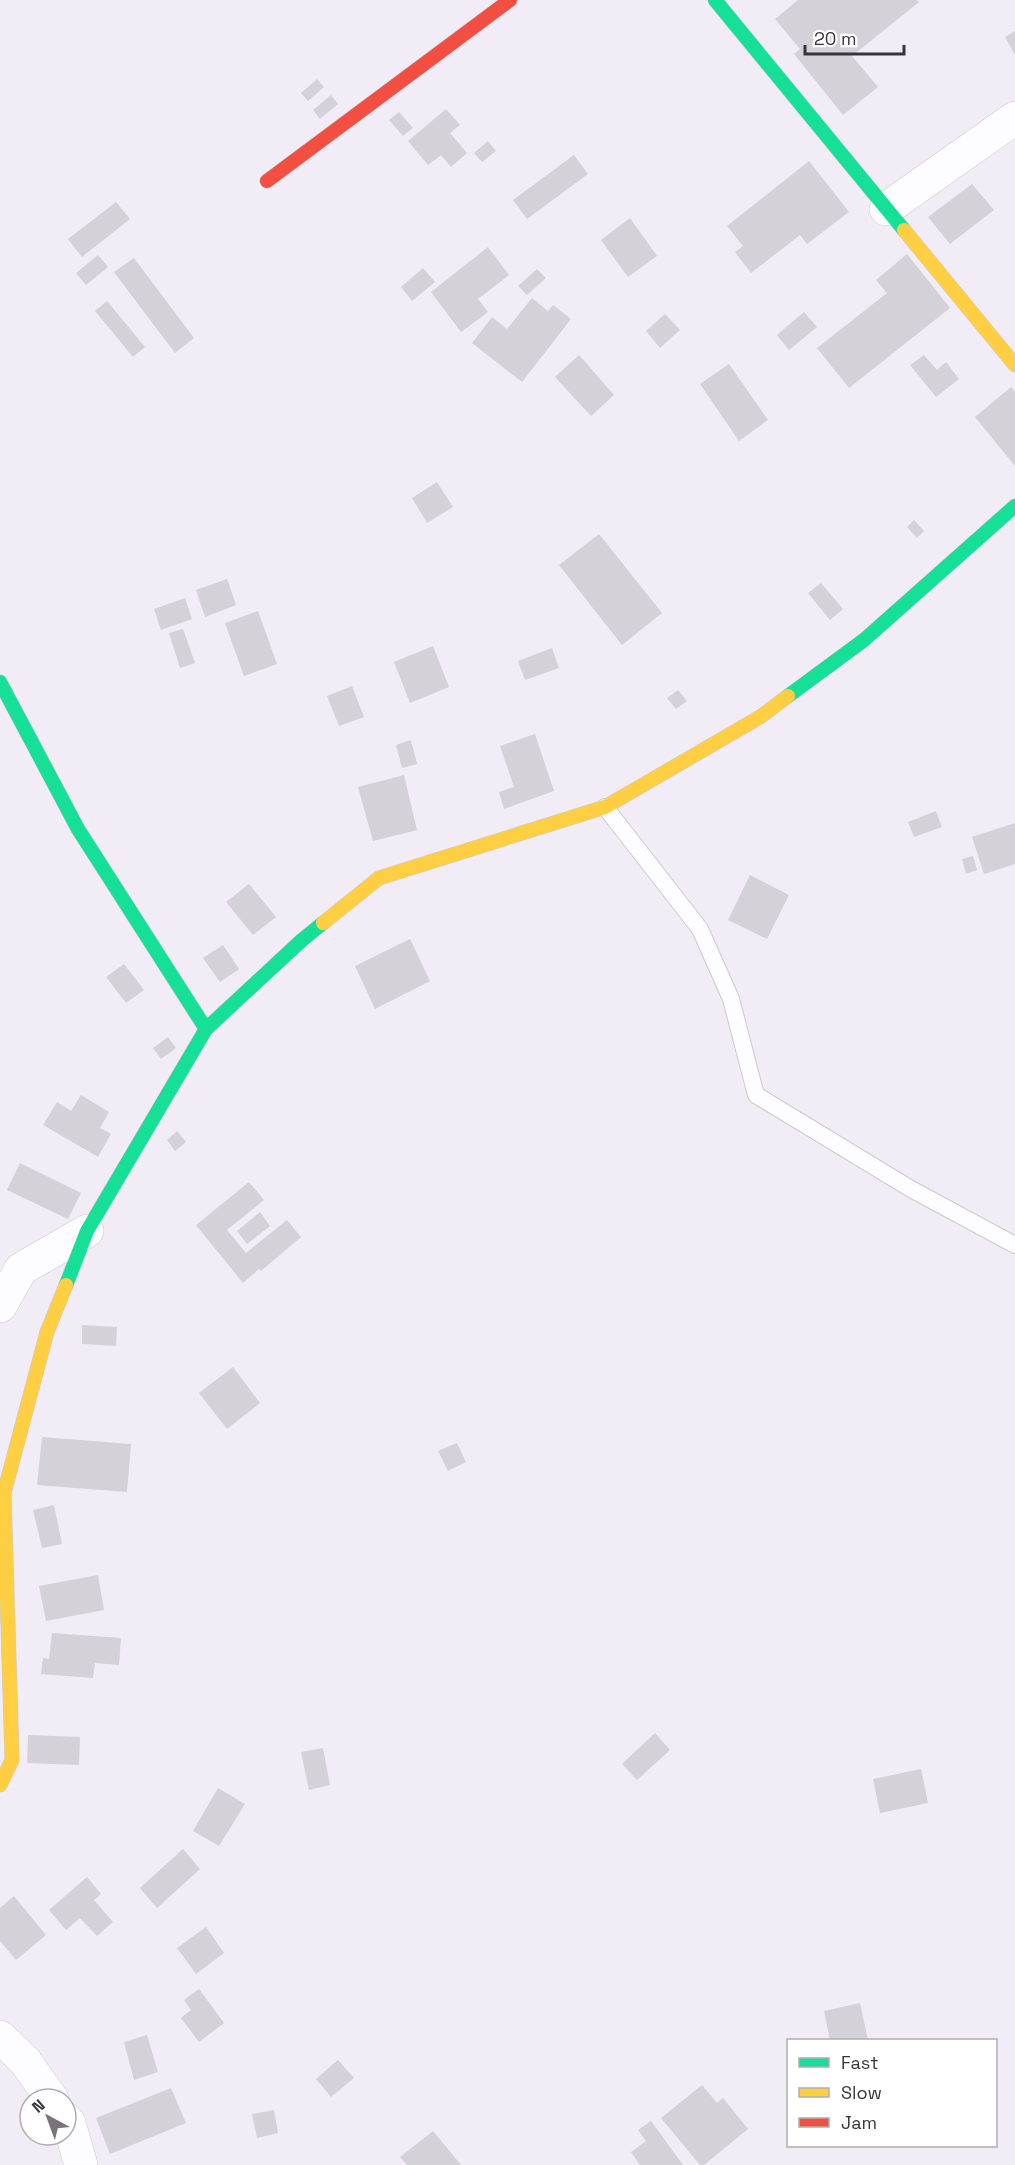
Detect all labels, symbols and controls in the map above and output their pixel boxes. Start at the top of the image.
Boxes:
scale bar [805,18,904,56]
text: 20 m [814,27,857,50]
legend [787,2039,997,2147]
text: Fast [841,2051,878,2074]
text: Slow [841,2081,882,2104]
north arrow [18,2087,78,2147]
text: N [28,2095,49,2118]
text: Jam [841,2111,877,2134]

